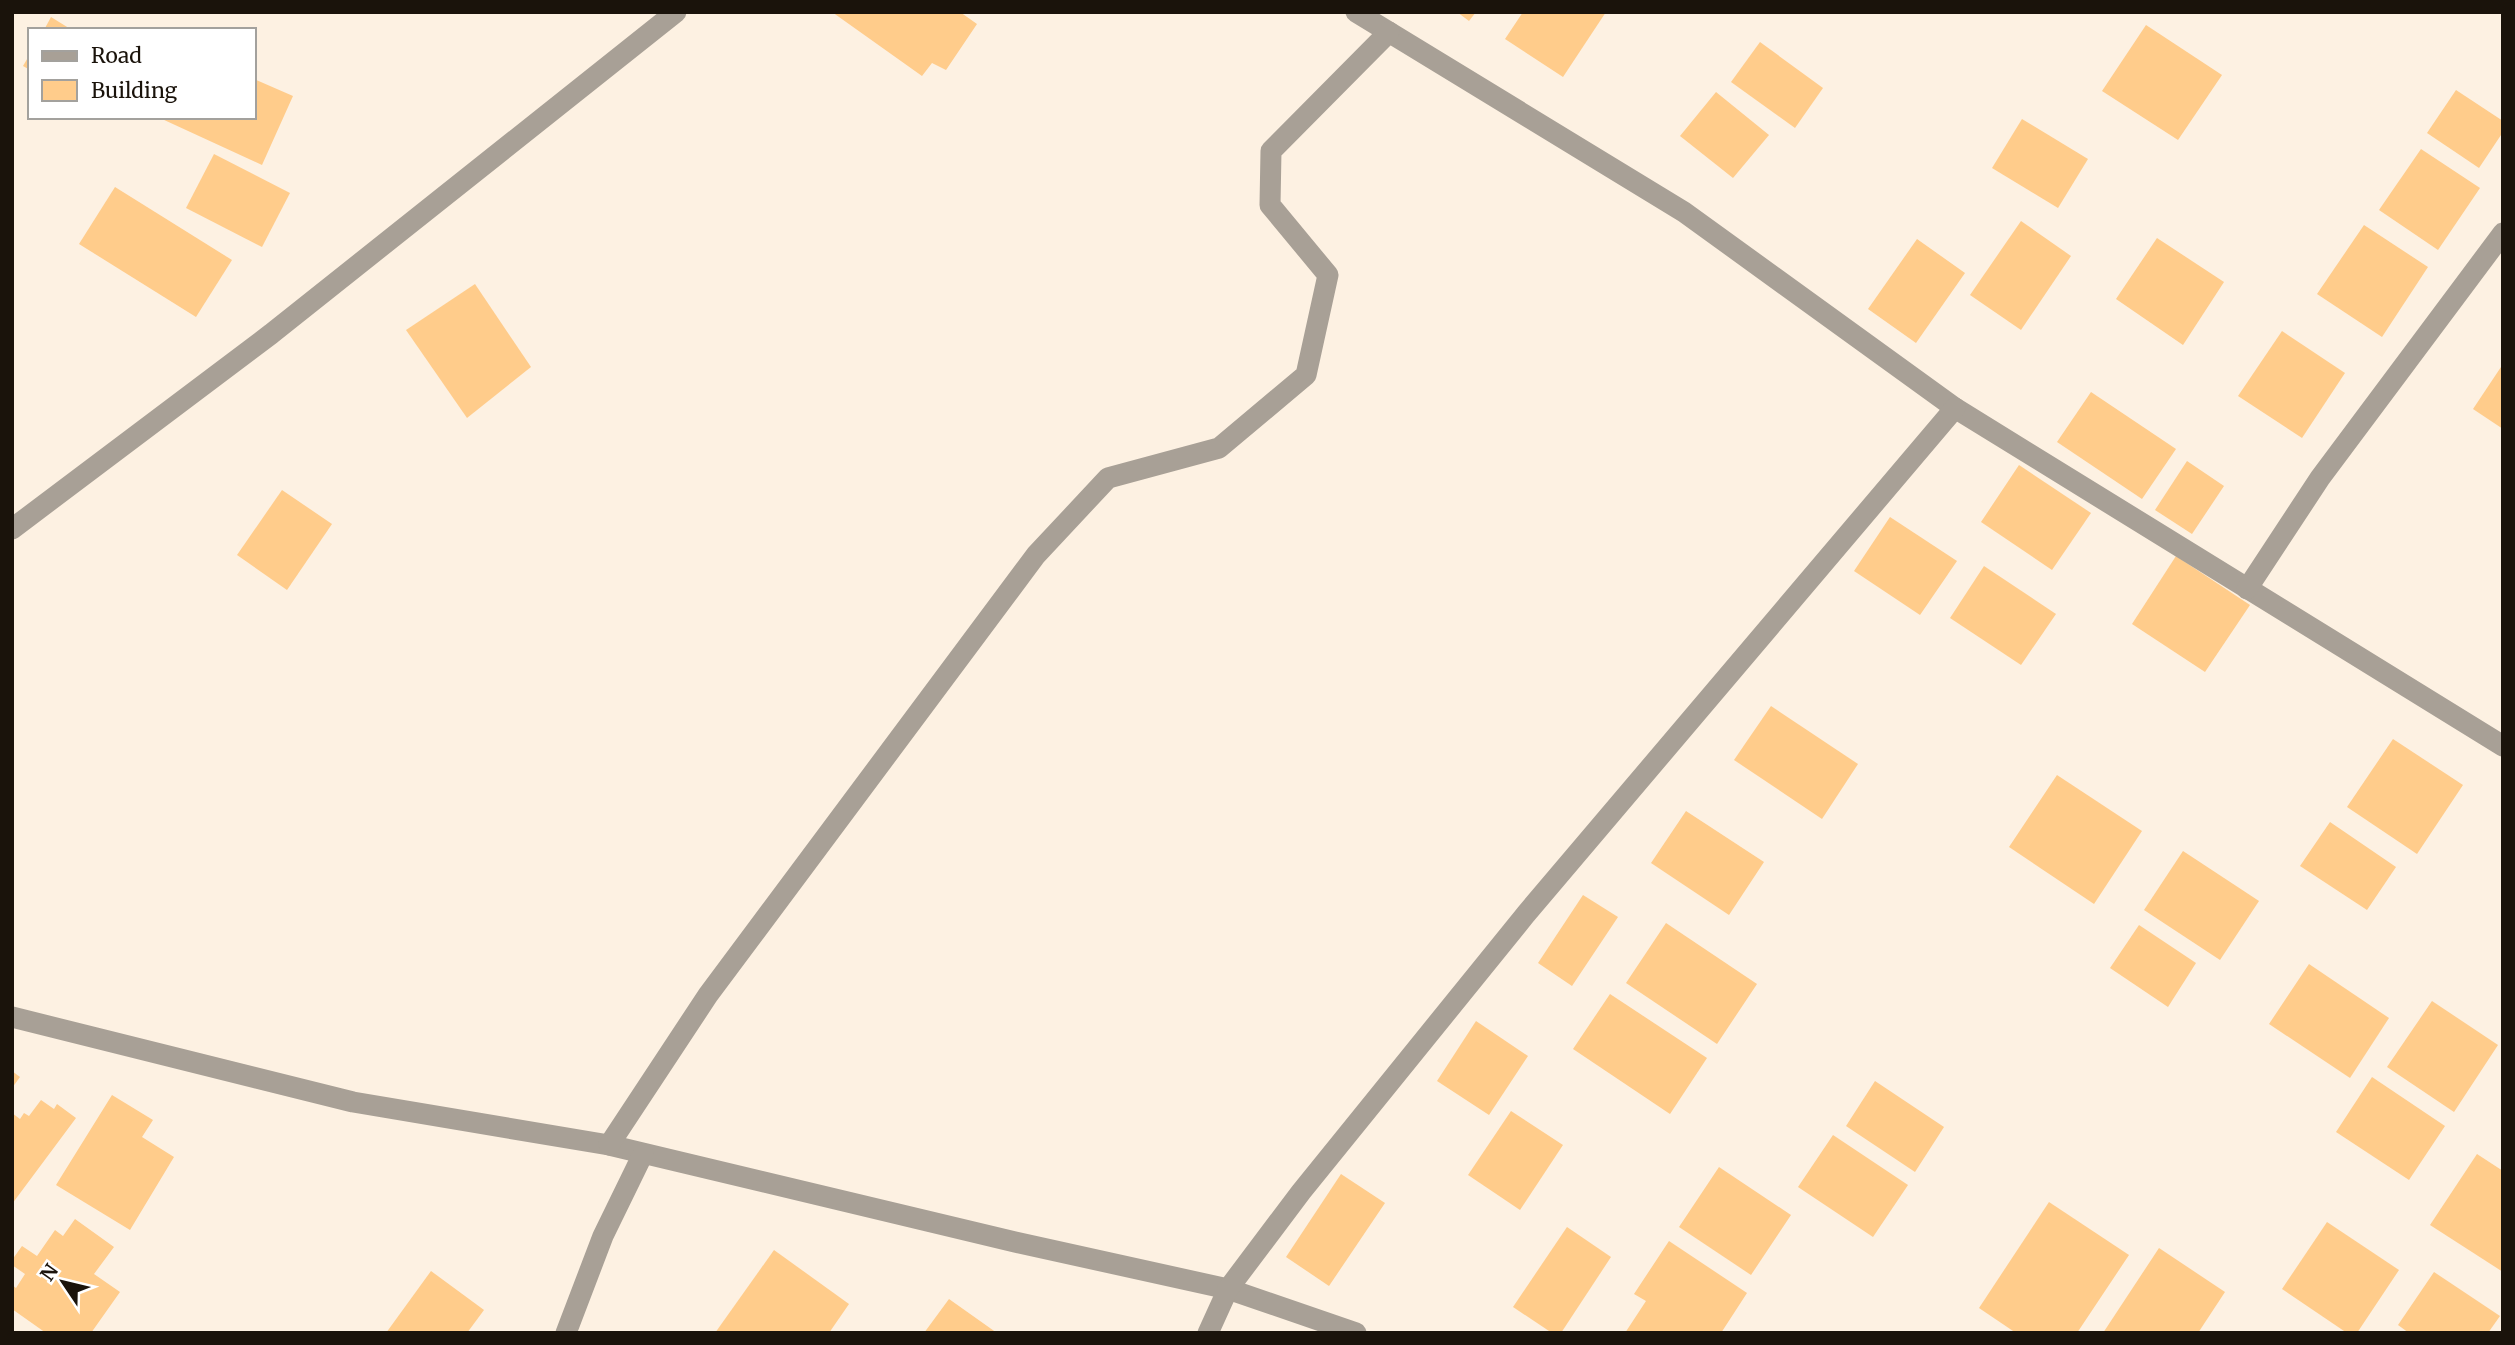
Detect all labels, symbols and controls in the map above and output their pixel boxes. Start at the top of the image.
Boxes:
legend [28,28,256,119]
text: Road [91,42,142,69]
text: Building [91,77,178,104]
north arrow [28,1247,98,1317]
text: N [35,1259,63,1285]

